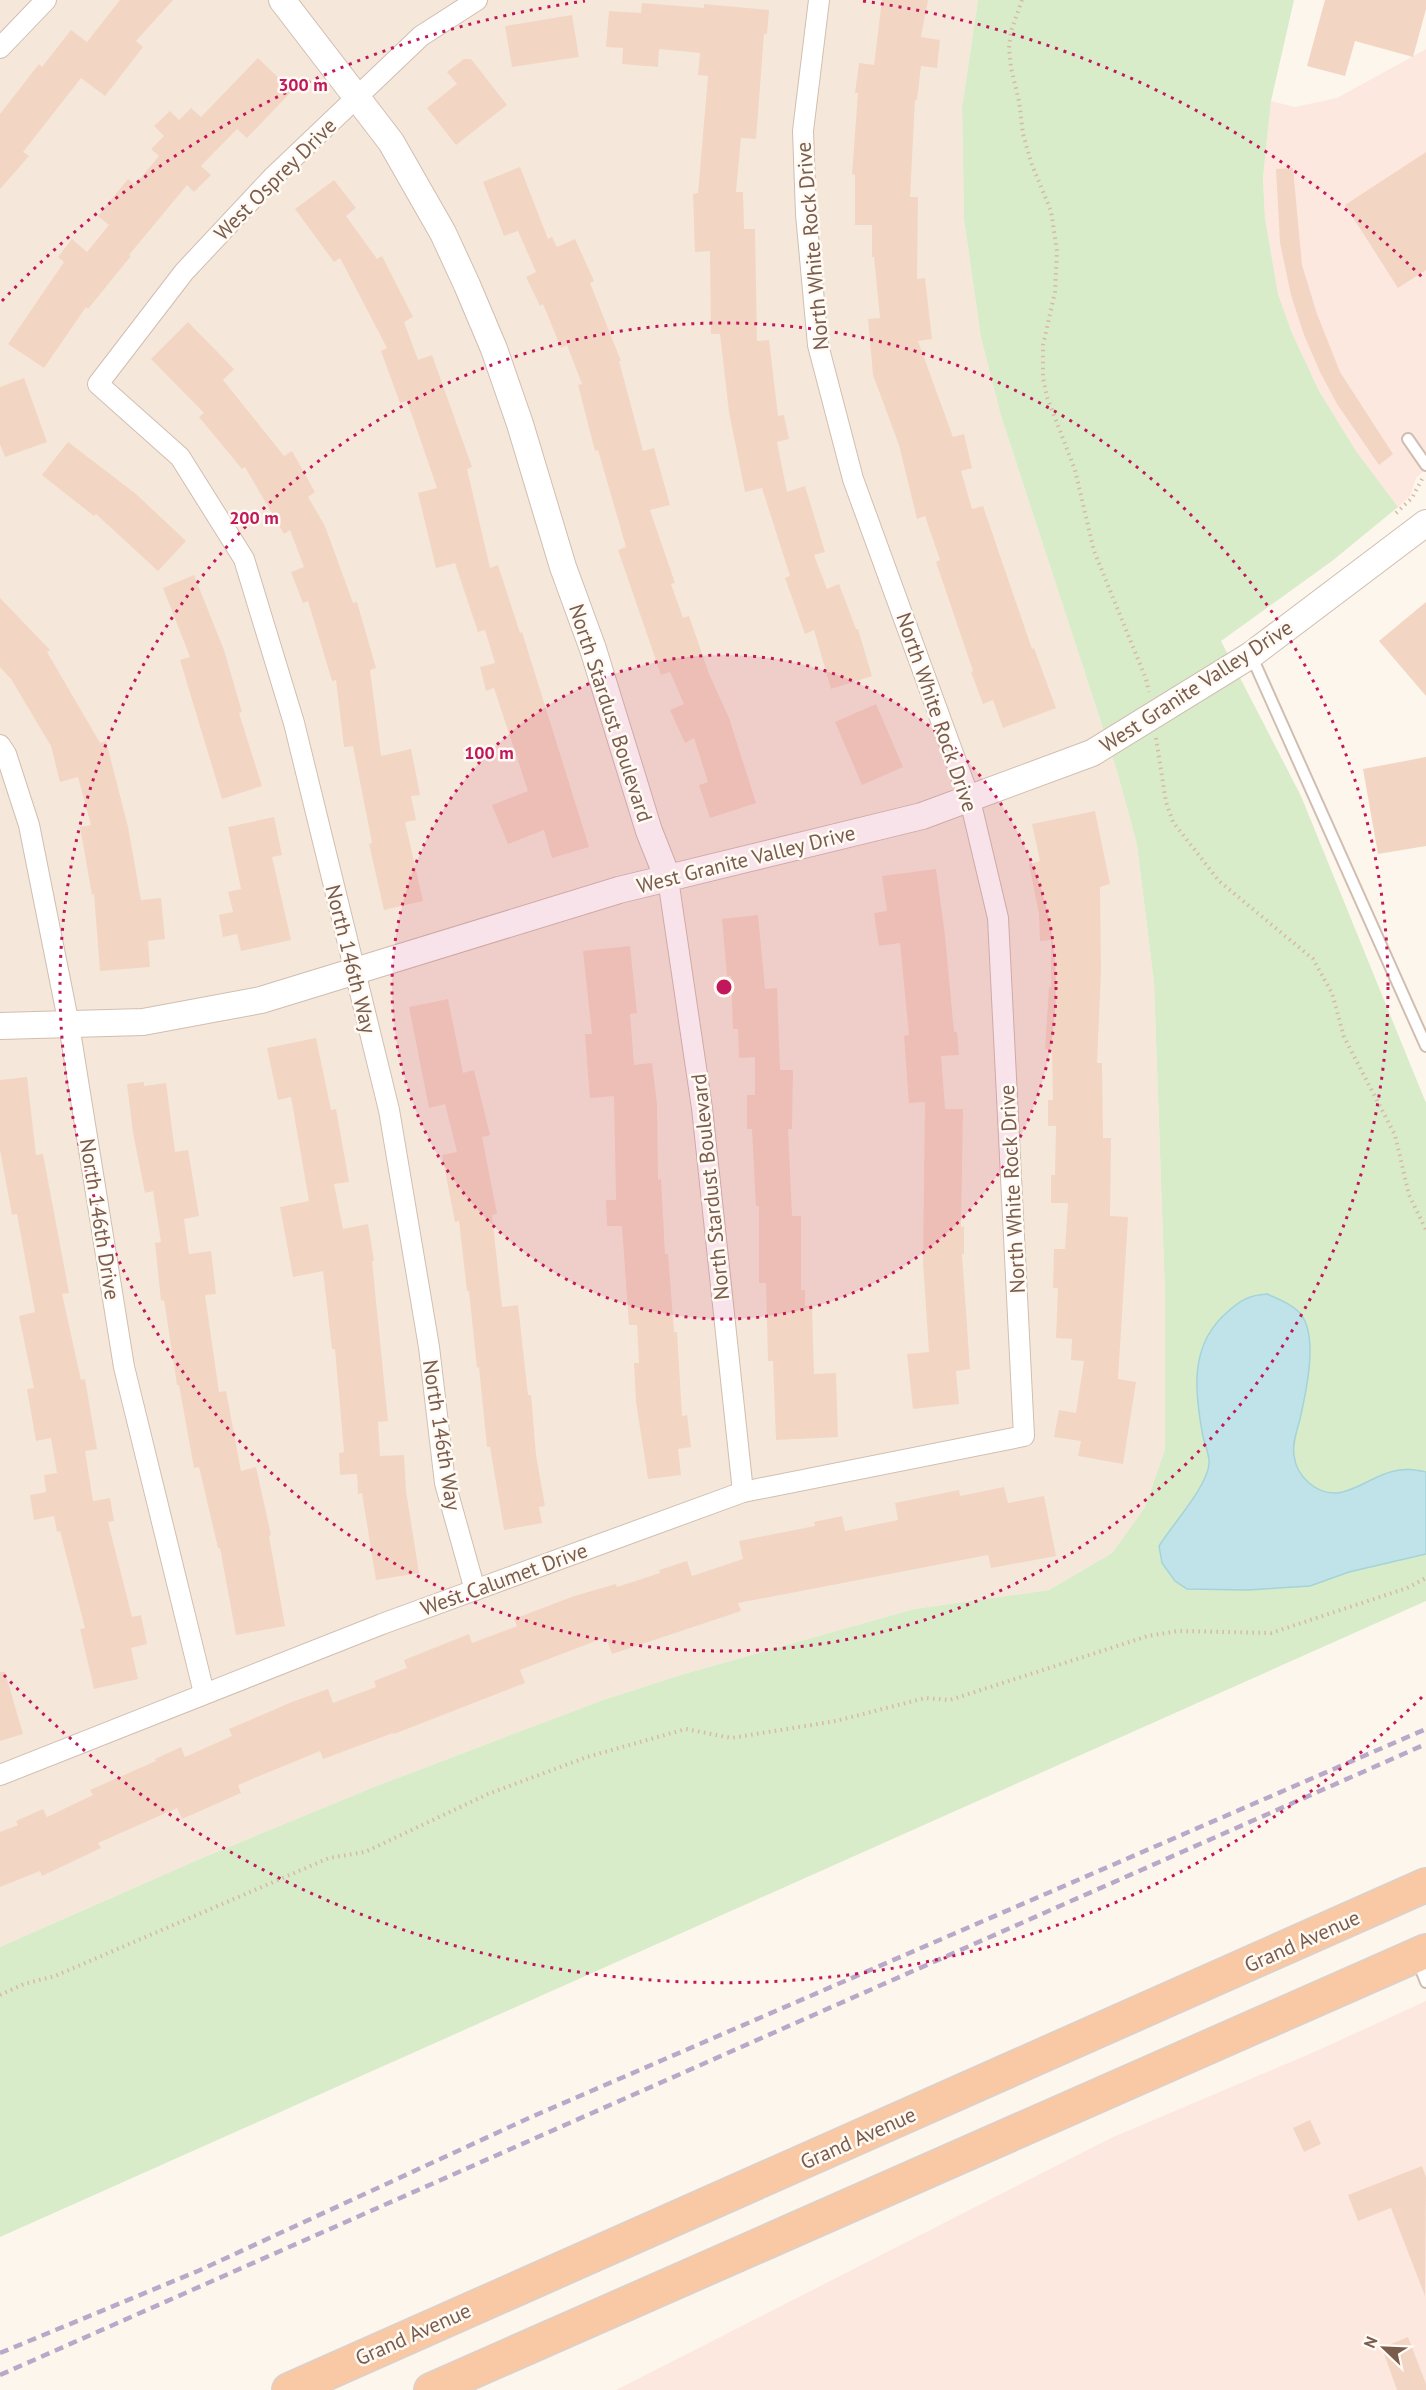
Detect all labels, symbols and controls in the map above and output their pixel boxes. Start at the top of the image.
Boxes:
text: 300 m [278,73,328,96]
street label: West Osprey Drive [208,112,342,246]
street label: North White Rock Drive [789,141,835,351]
text: 200 m [229,506,279,529]
street label: North Stardust Boulevard [563,601,659,825]
street label: North White Rock Drive [890,609,984,815]
street label: West Granite Valley Drive [1095,614,1297,758]
text: 100 m [464,741,514,764]
street label: West Granite Valley Drive [634,819,858,899]
street label: North 146th Way [319,882,383,1036]
centre of rings [714,977,734,997]
street label: North Stardust Boulevard [685,1072,735,1302]
street label: North White Rock Drive [993,1084,1031,1294]
street label: North 146th Drive [74,1136,126,1302]
street label: North 146th Way [417,1358,467,1513]
street label: West Calumet Drive [417,1536,591,1622]
street label: Grand Avenue [1240,1904,1364,1978]
street label: Grand Avenue [796,2101,920,2175]
street label: Grand Avenue [351,2297,475,2371]
north arrow [1354,2318,1414,2378]
text: N [1359,2333,1381,2351]

